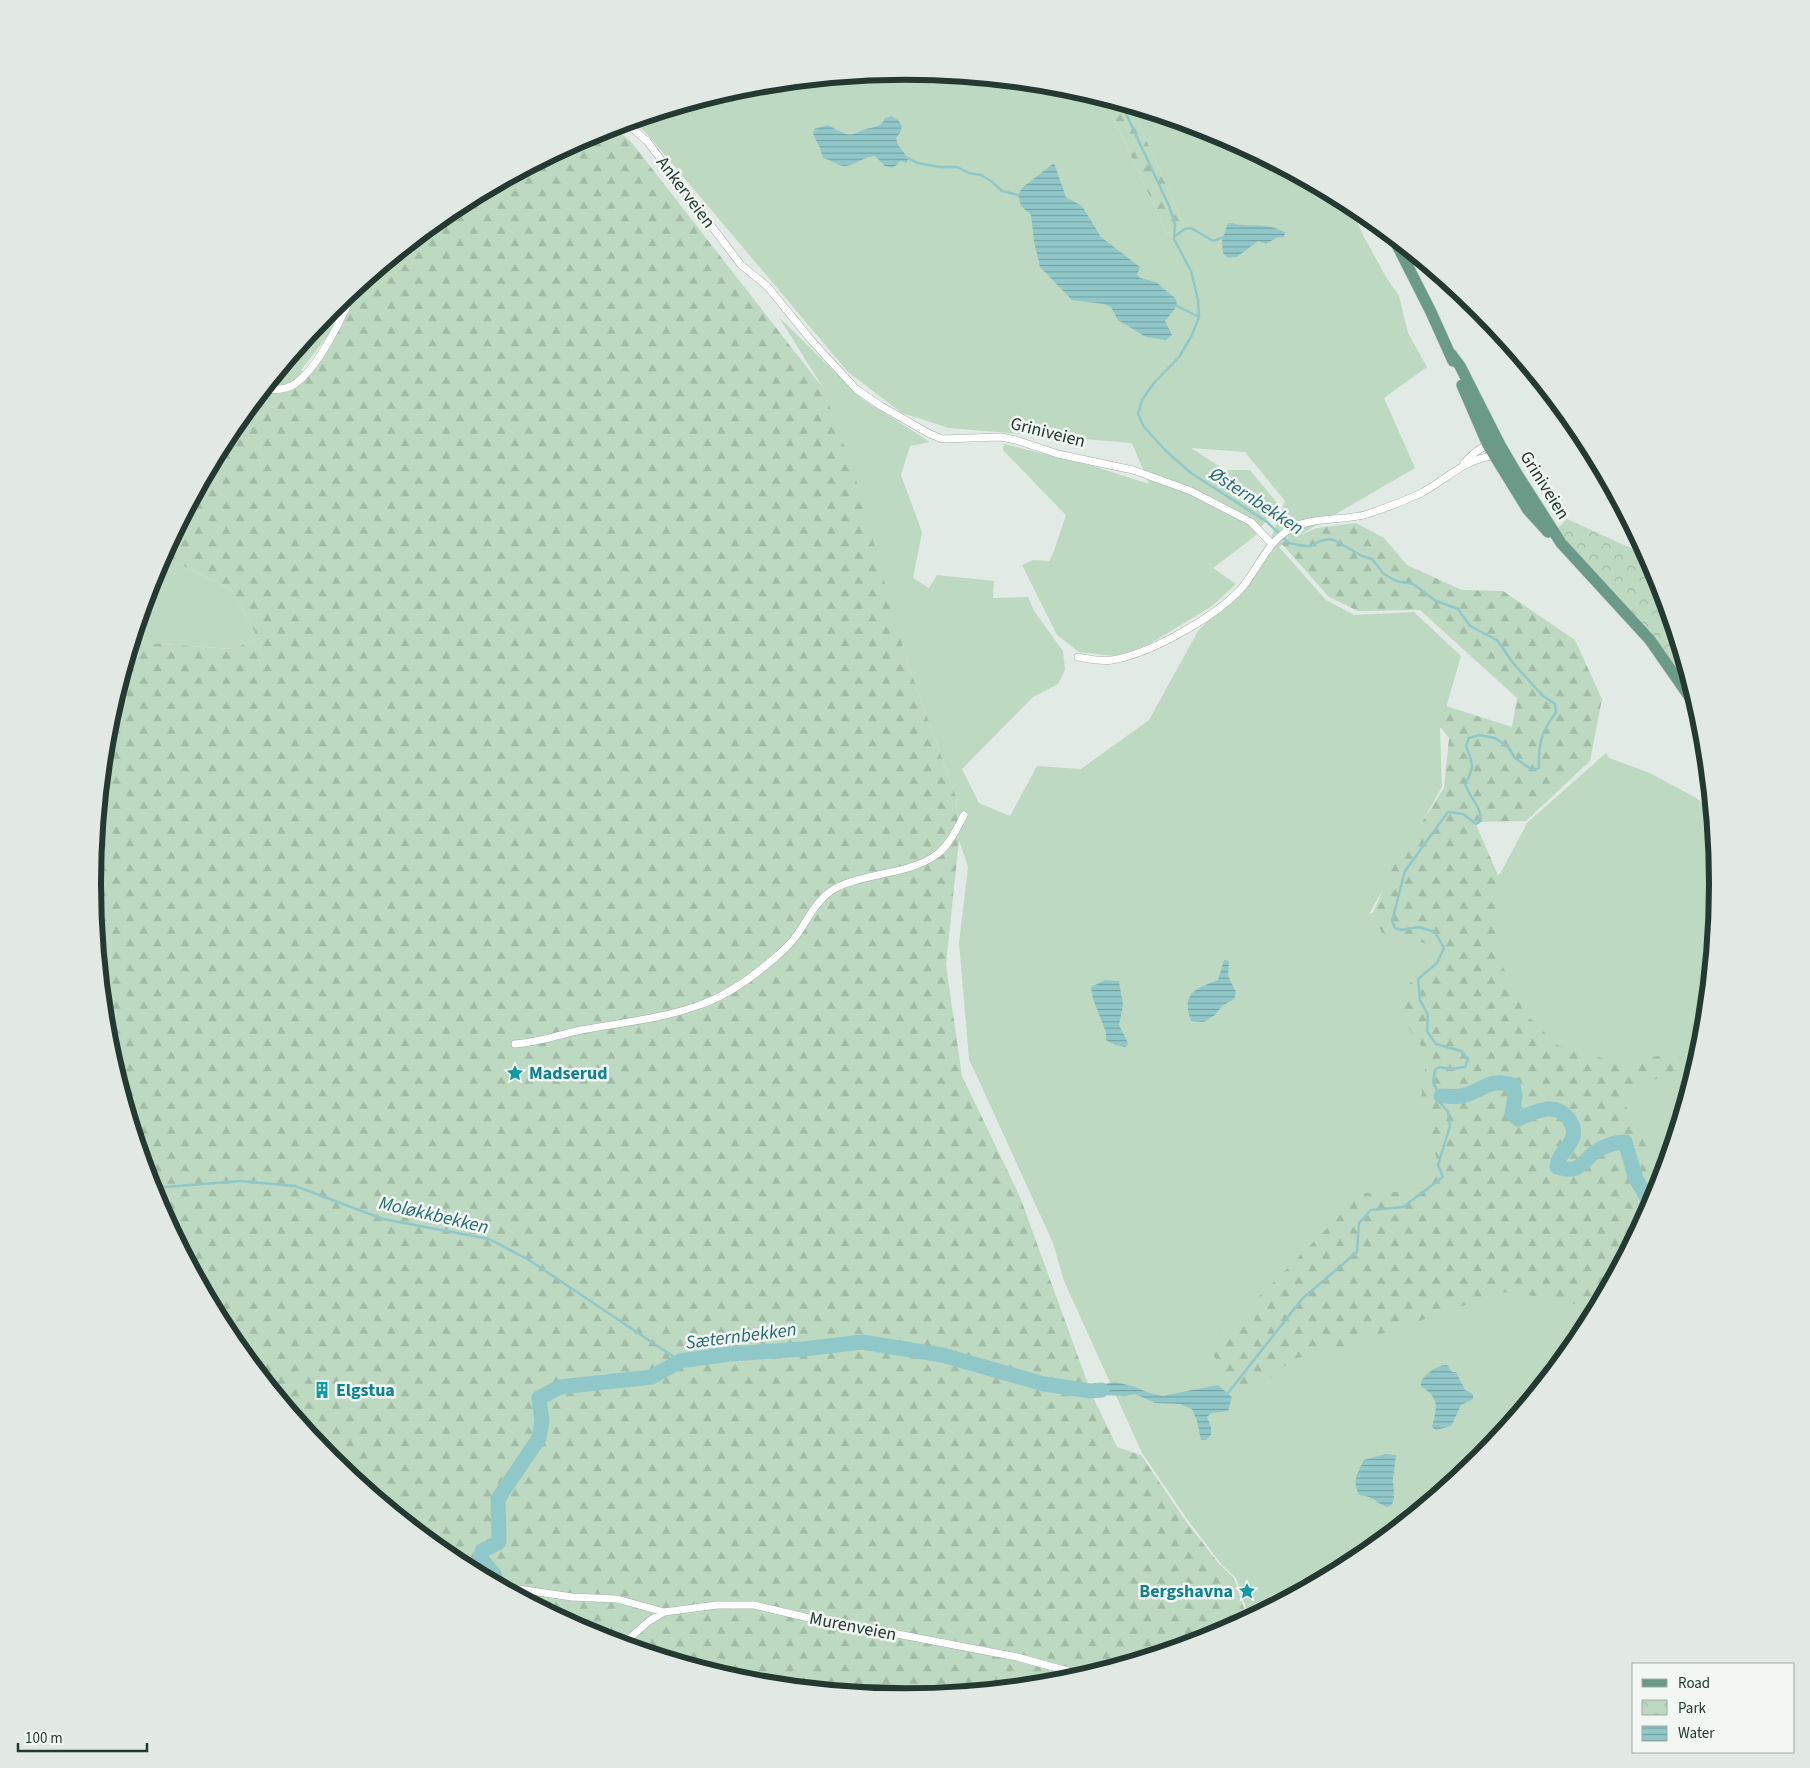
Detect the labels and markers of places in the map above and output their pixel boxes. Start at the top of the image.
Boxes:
place label: Madserud [529,1061,608,1086]
place icon: Madserud [505,1063,525,1083]
place label: Elgstua [336,1378,395,1403]
building icon: Elgstua [312,1380,332,1400]
place label: Bergshavna [1139,1579,1233,1604]
place icon: Bergshavna [1237,1581,1257,1601]

